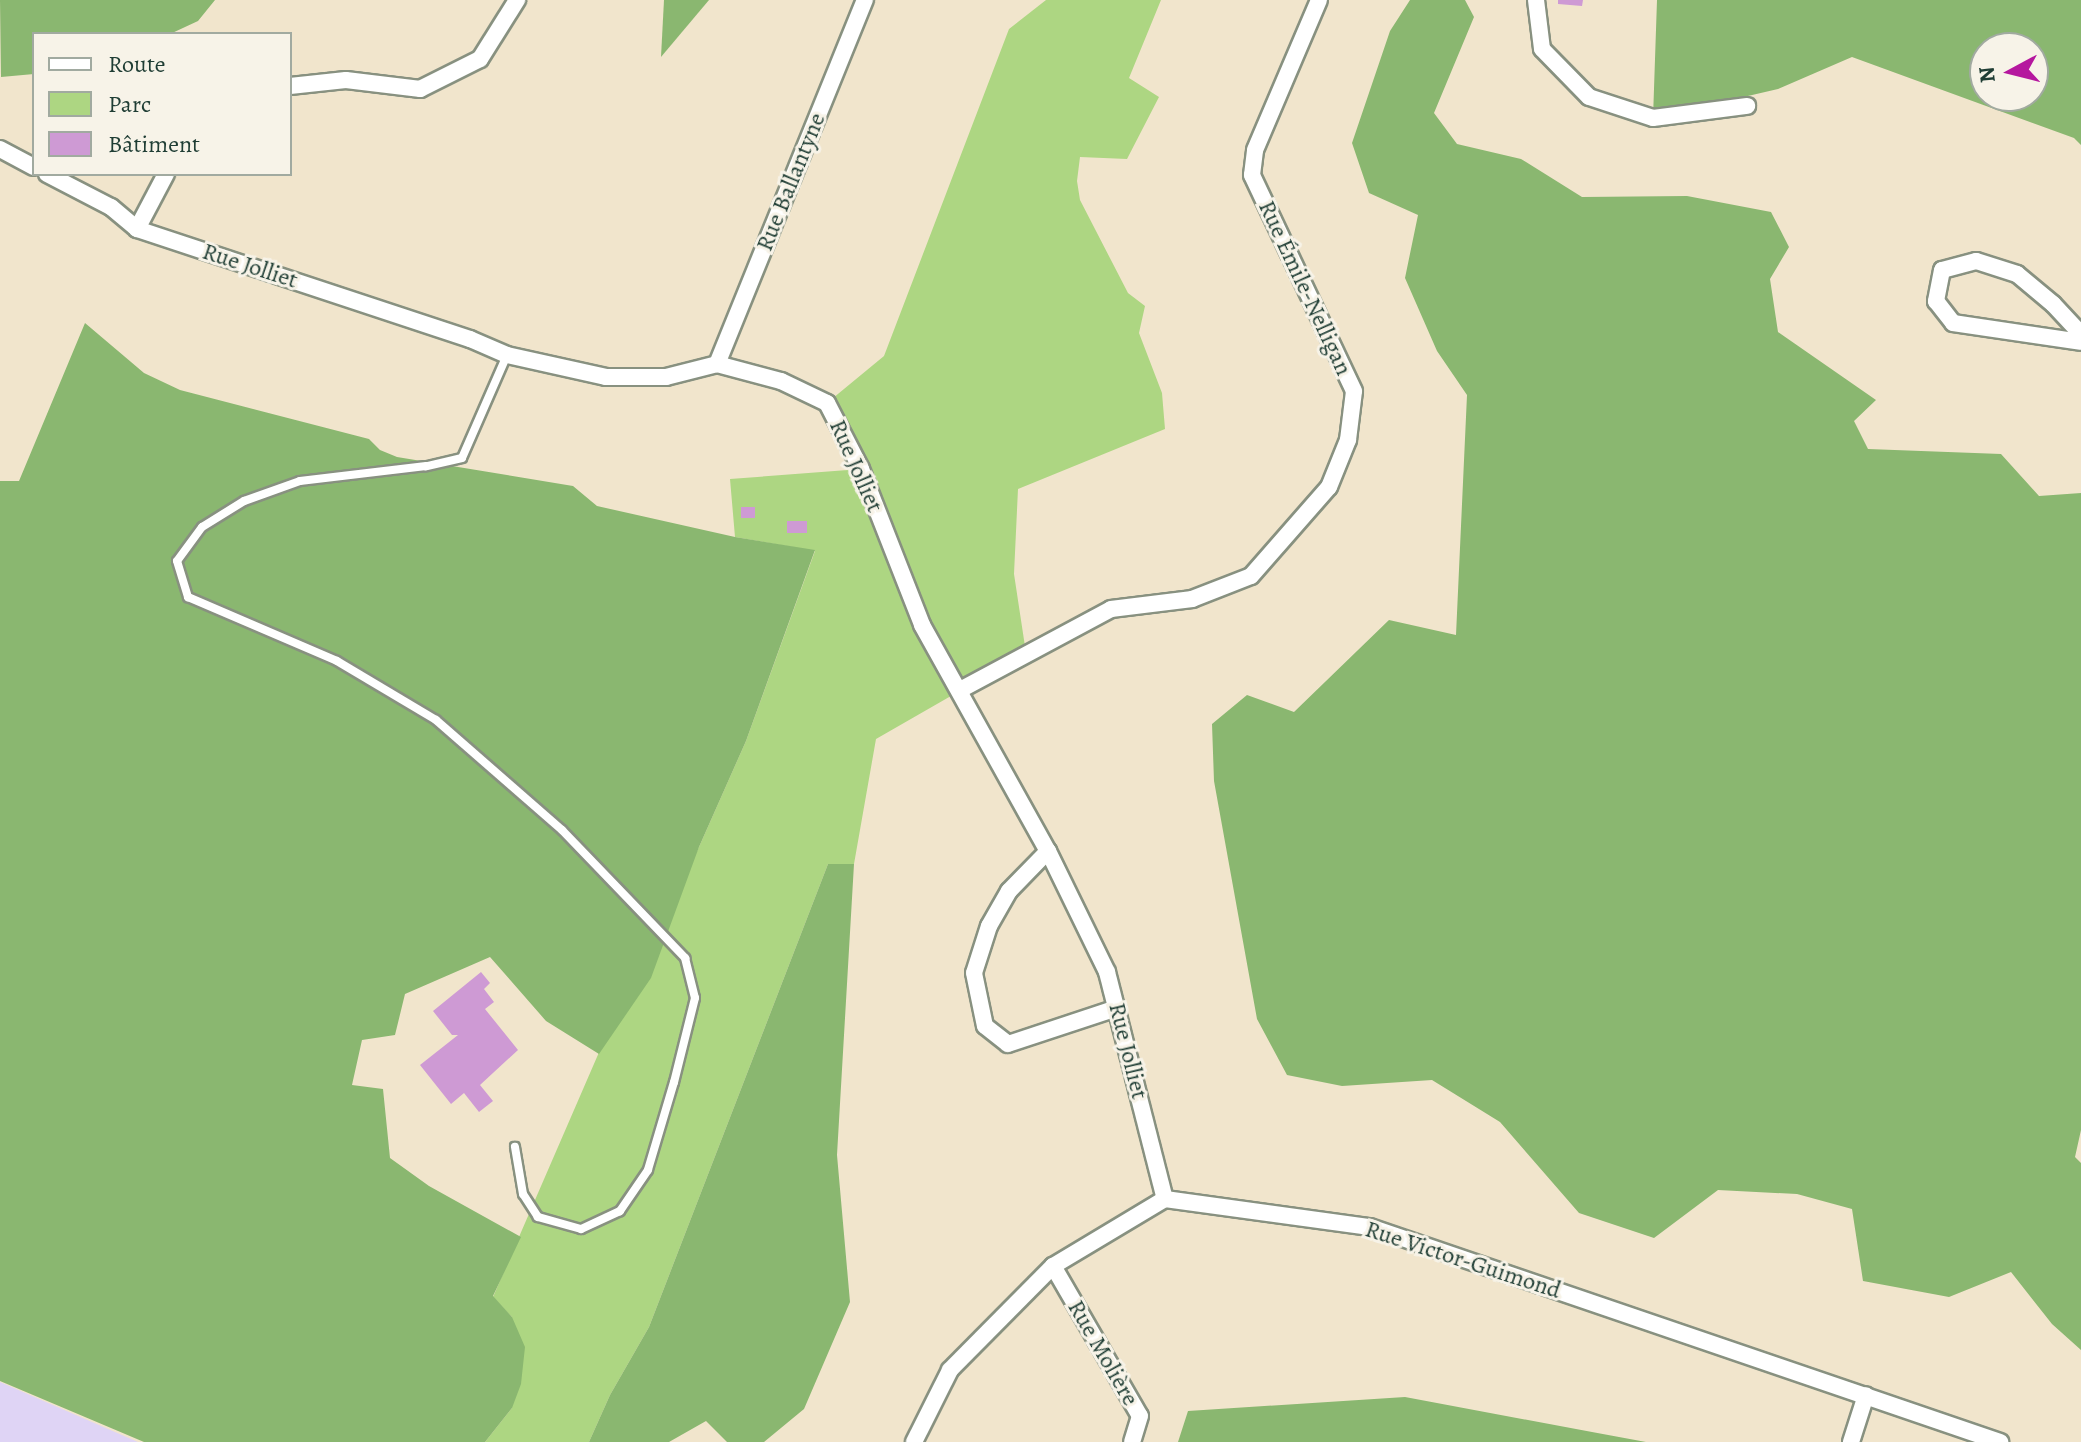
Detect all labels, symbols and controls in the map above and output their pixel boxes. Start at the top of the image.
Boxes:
legend [32,32,292,176]
north arrow [1969,32,2049,112]
text: Route [108,48,166,80]
text: N [1971,65,2003,84]
text: Parc [108,88,151,120]
street label: Rue Ballantyne [750,109,832,255]
text: Bâtiment [108,128,200,160]
street label: Rue Émile-Nelligan [1252,196,1358,380]
street label: Rue Jolliet [199,237,301,295]
street label: Rue Jolliet [823,415,889,517]
street label: Rue Jolliet [1102,1000,1154,1102]
street label: Rue Victor-Guimond [1362,1215,1564,1305]
street label: Rue Molière [1061,1295,1145,1411]

